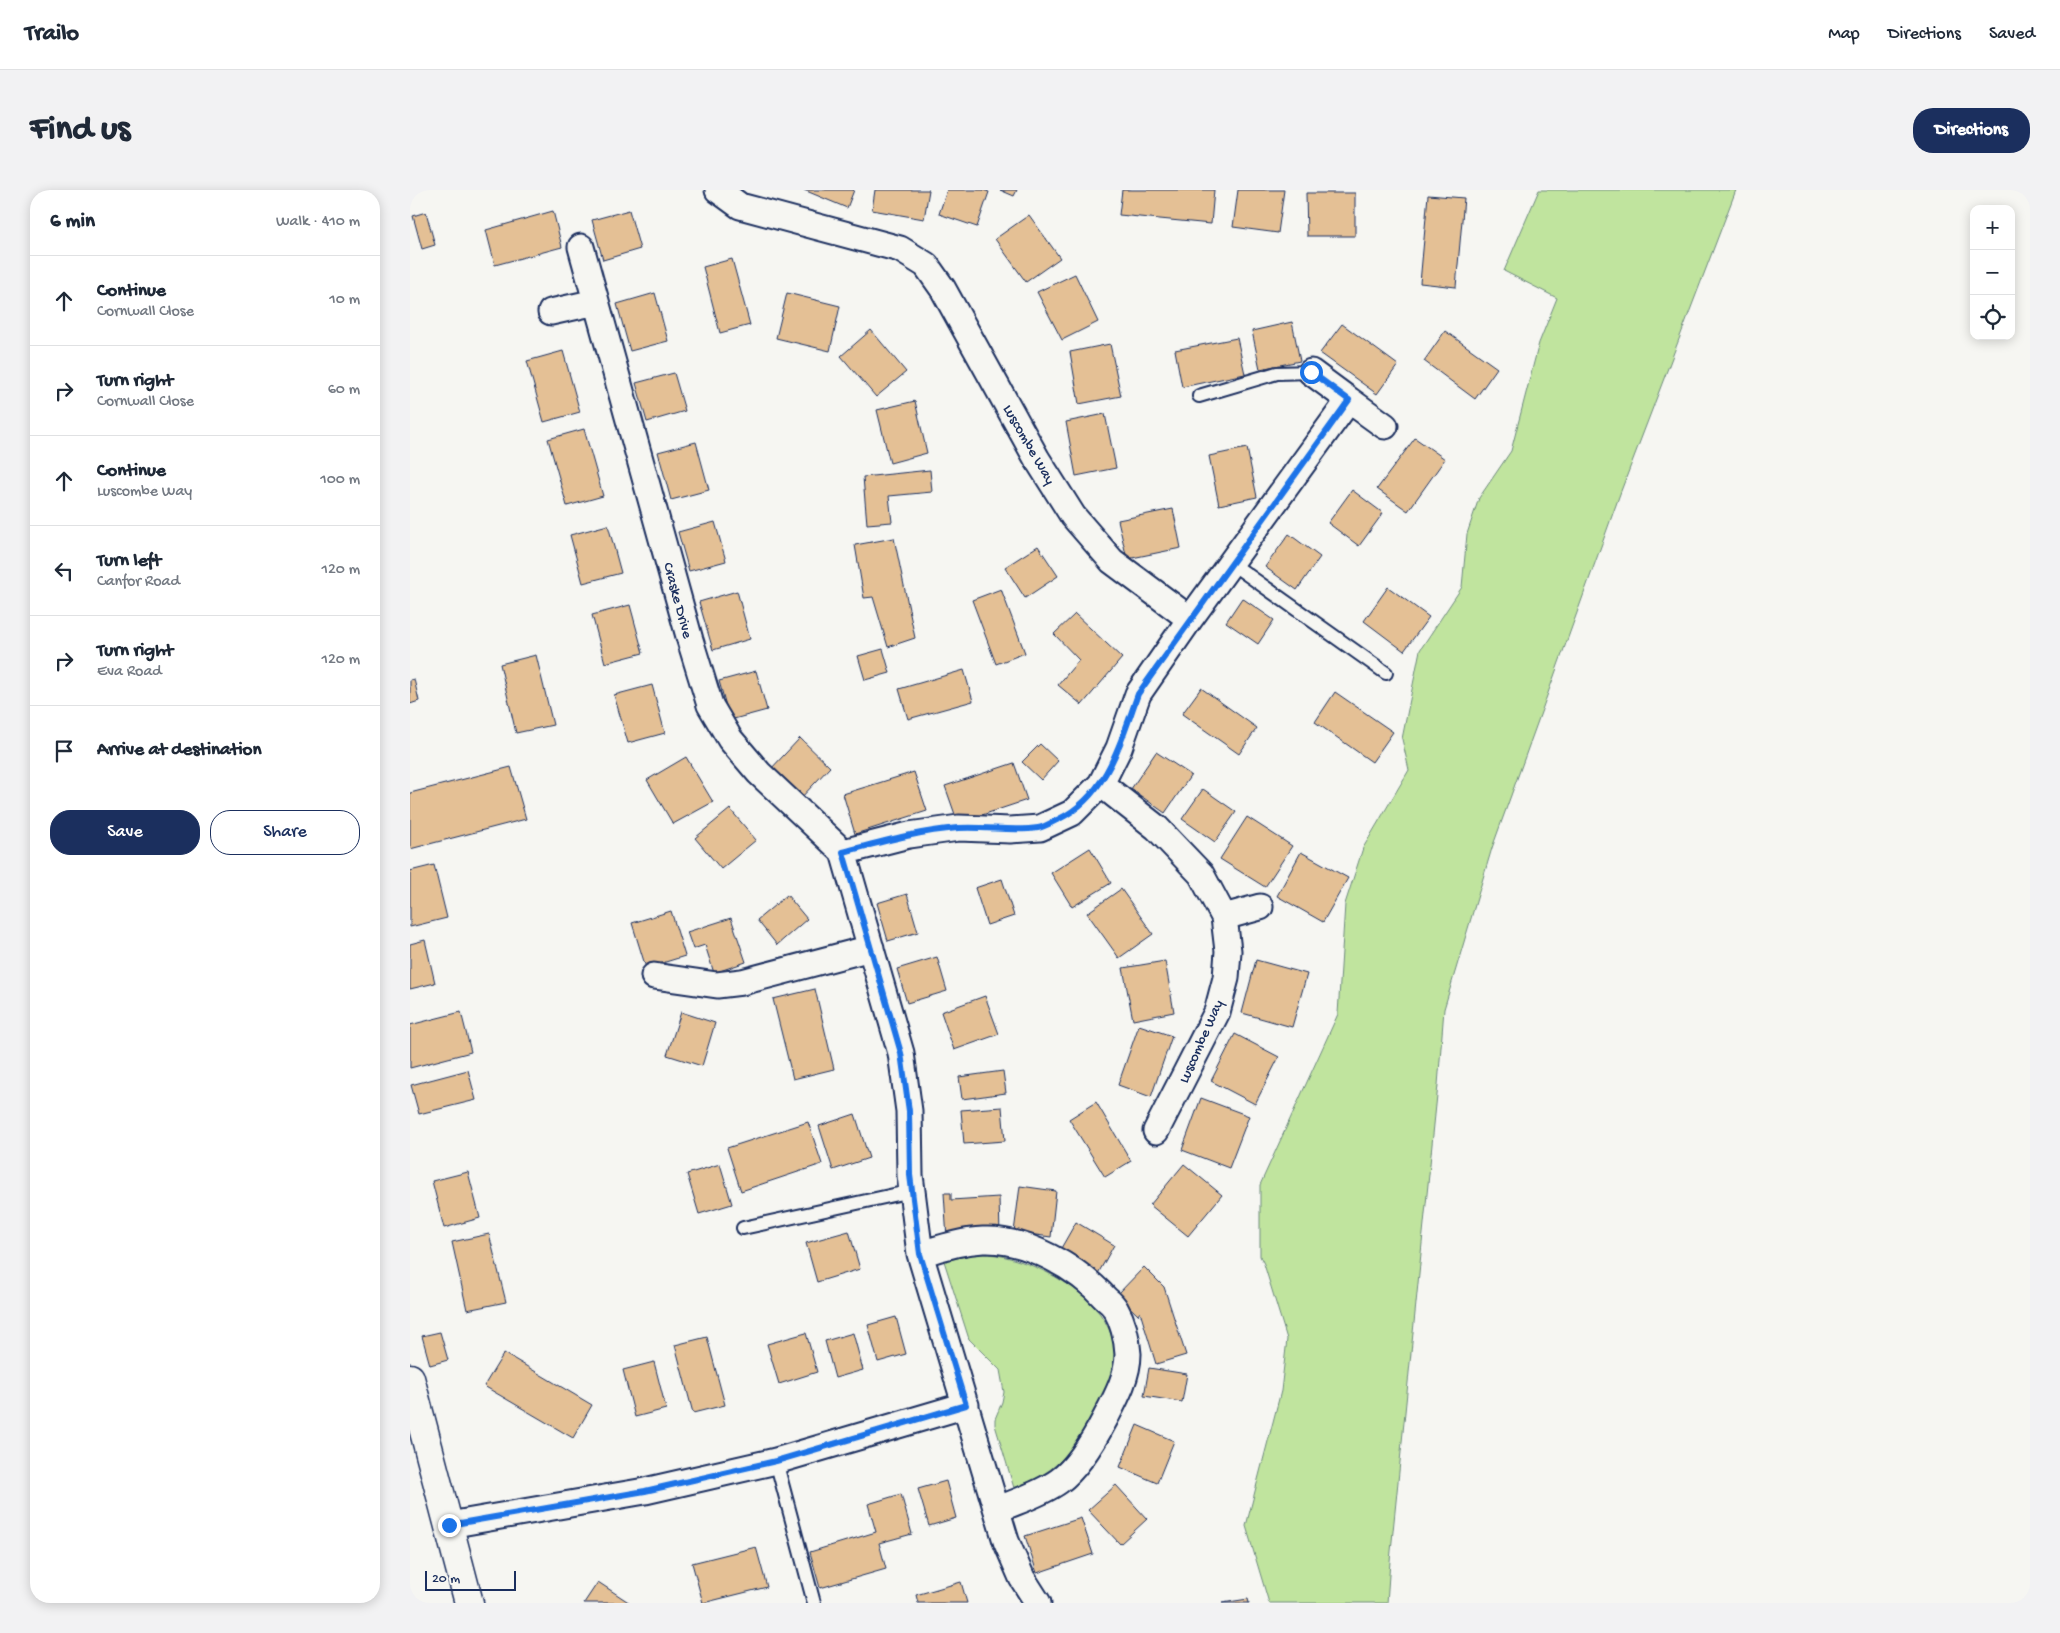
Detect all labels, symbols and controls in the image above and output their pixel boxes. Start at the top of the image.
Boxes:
text: Trailo [25,20,79,49]
text: Map [1828,24,1860,45]
text: Directions [1888,24,1961,45]
text: Saved [1989,24,2035,45]
button: Directions [1913,108,2030,153]
text: Find us [30,110,130,151]
map controls [1970,205,2015,340]
button: + [1970,205,2015,250]
text: 6 min [50,210,95,235]
text: Walk · 410 m [276,213,360,232]
button: − [1970,250,2015,295]
text: Continue [97,280,166,303]
icon: ahead [50,287,78,315]
text: 10 m [329,291,360,310]
button: locate [1970,295,2015,340]
text: Cornwall Close [97,303,194,322]
route start [1300,361,1323,384]
text: Turn right [97,370,173,393]
icon: right [50,377,78,405]
text: 60 m [328,381,360,400]
text: Cornwall Close [97,393,194,412]
street label: Luscombe Way [998,402,1059,489]
text: Continue [97,460,166,483]
icon: ahead [50,467,78,495]
text: 100 m [320,471,360,490]
text: Luscombe Way [97,483,192,502]
text: Turn left [97,550,161,573]
icon: left [50,557,78,585]
text: 120 m [321,561,360,580]
street label: Craske Drive [658,561,696,641]
text: Canfor Road [97,573,180,592]
text: Turn right [97,640,173,663]
icon: right [50,647,78,675]
text: 120 m [321,651,360,670]
text: Eva Road [97,663,162,682]
icon: arrive [50,737,78,765]
text: Arrive at destination [97,739,261,762]
button: Save [50,810,200,855]
button: Share [210,810,360,855]
street label: Luscombe Way [1175,997,1228,1086]
route end [438,1514,461,1537]
scale bar [425,1568,516,1591]
text: 20 m [432,1571,460,1588]

